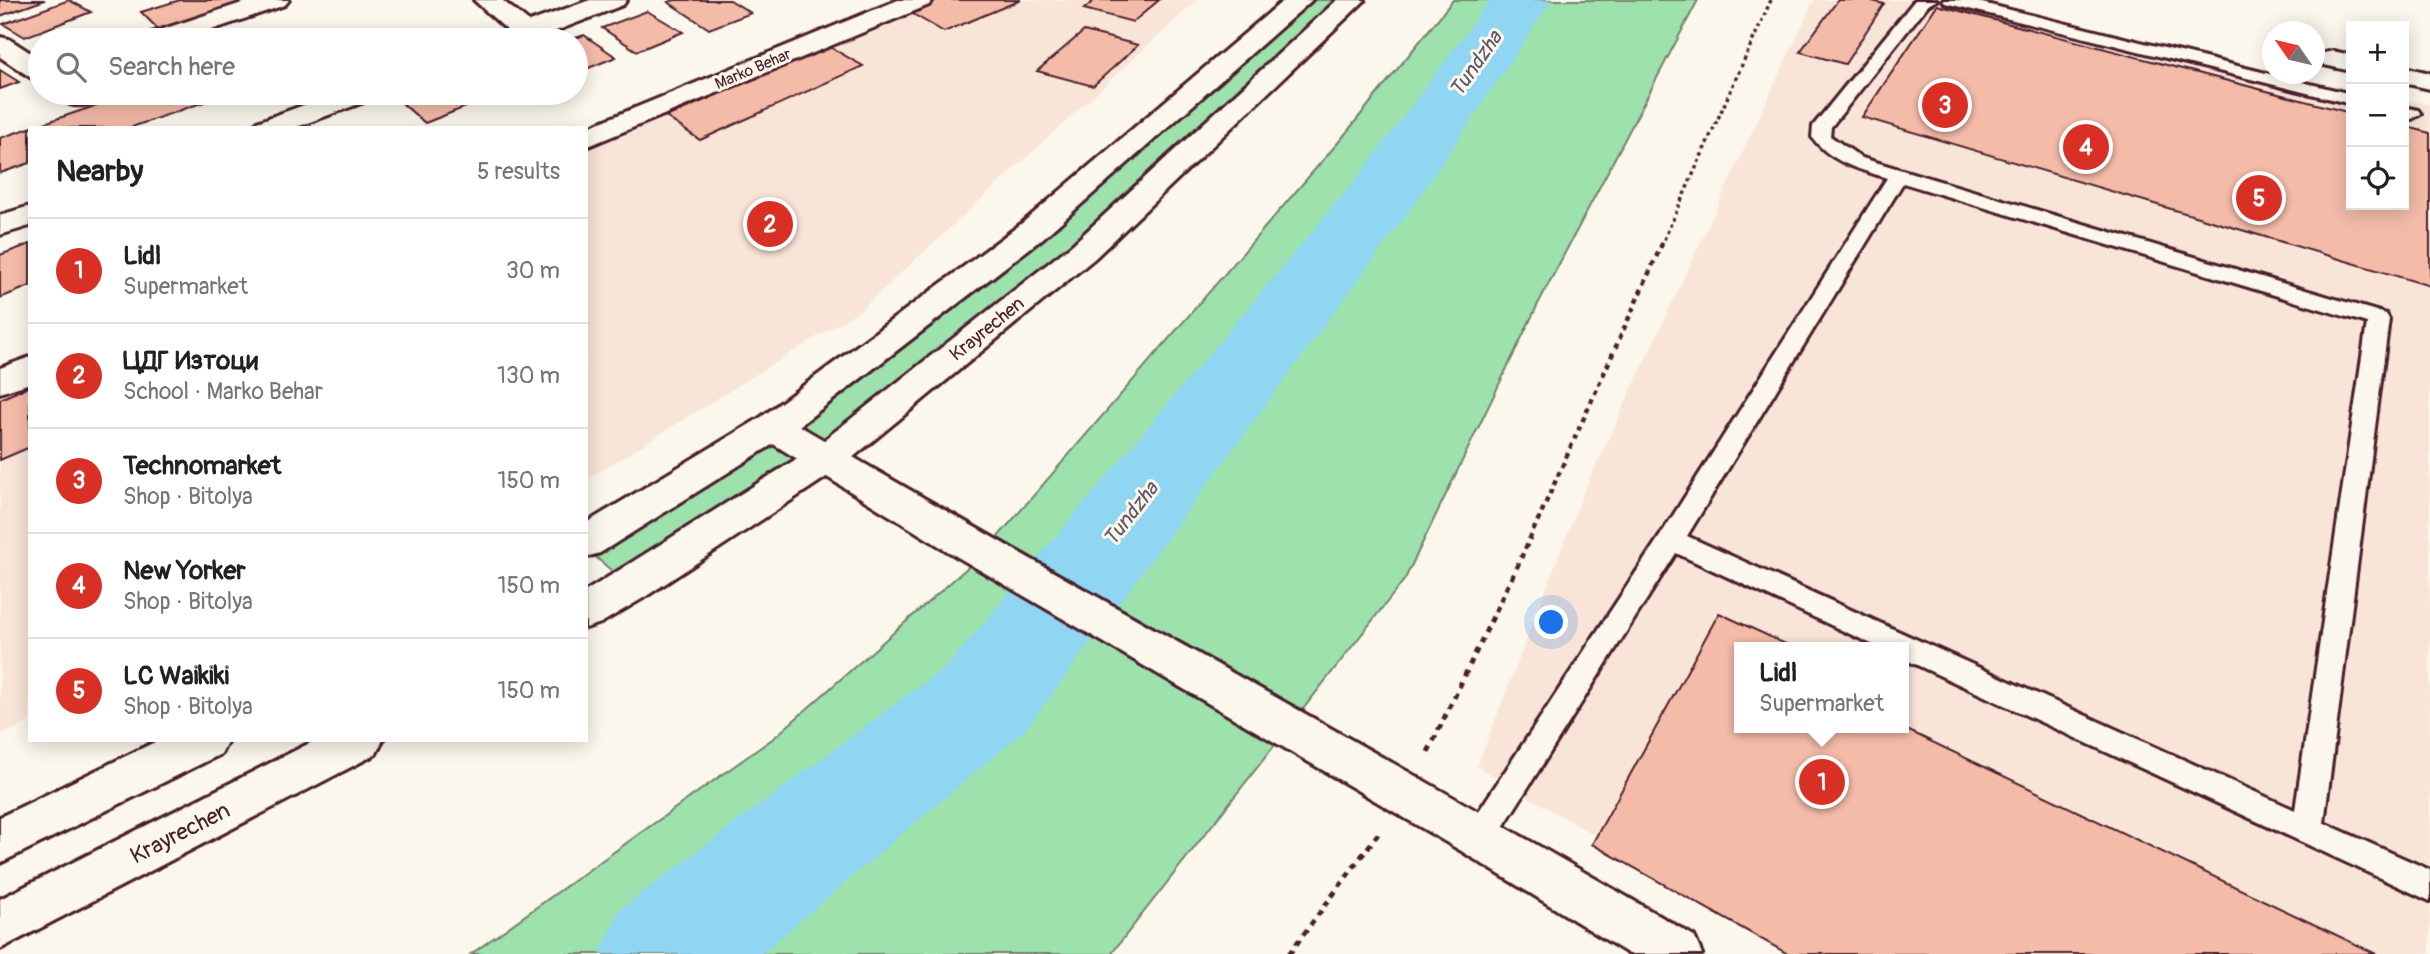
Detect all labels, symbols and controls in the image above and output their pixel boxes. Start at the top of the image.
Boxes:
north arrow [2262,21,2325,84]
map controls [2346,21,2409,210]
button: + [2346,21,2409,84]
water label: Tundzha [1444,25,1509,102]
search box [28,28,588,105]
street label: Marko Behar [712,44,794,94]
icon: search [52,48,90,86]
text: Search here [108,51,235,83]
pin: 3 [1922,79,1968,131]
button: − [2346,84,2409,147]
pin: 4 [2063,121,2109,173]
button: locate [2346,147,2409,210]
text: Nearby [56,153,143,190]
text: 5 results [477,157,560,186]
pin: 5 [2236,172,2282,224]
pin: 2 [747,198,793,250]
text: Lidl [123,240,161,272]
text: 1 [75,256,84,285]
text: 30 m [506,256,560,285]
text: Supermarket [123,272,248,301]
street label: Krayrechen [945,292,1029,366]
text: ЦДГ Изтоци [123,345,258,377]
text: 2 [73,361,85,390]
text: 130 m [497,361,560,390]
text: School · Marko Behar [123,377,323,406]
text: Technomarket [123,450,281,482]
text: 3 [73,466,85,495]
text: 150 m [497,466,560,495]
water label: Tundzha [1097,475,1165,552]
text: Shop · Bitolya [123,482,253,511]
text: New Yorker [123,555,246,587]
text: 4 [72,571,86,600]
text: 150 m [497,571,560,600]
text: Shop · Bitolya [123,587,253,616]
your location [1534,605,1568,639]
popup [1734,642,1909,733]
text: Lidl [1759,657,1797,689]
text: LC Waikiki [123,660,229,692]
text: 5 [73,676,85,705]
text: 150 m [497,676,560,705]
text: Supermarket [1759,689,1884,718]
text: Shop · Bitolya [123,692,253,721]
pin: 1 [1799,756,1845,808]
street label: Krayrechen [125,796,235,870]

